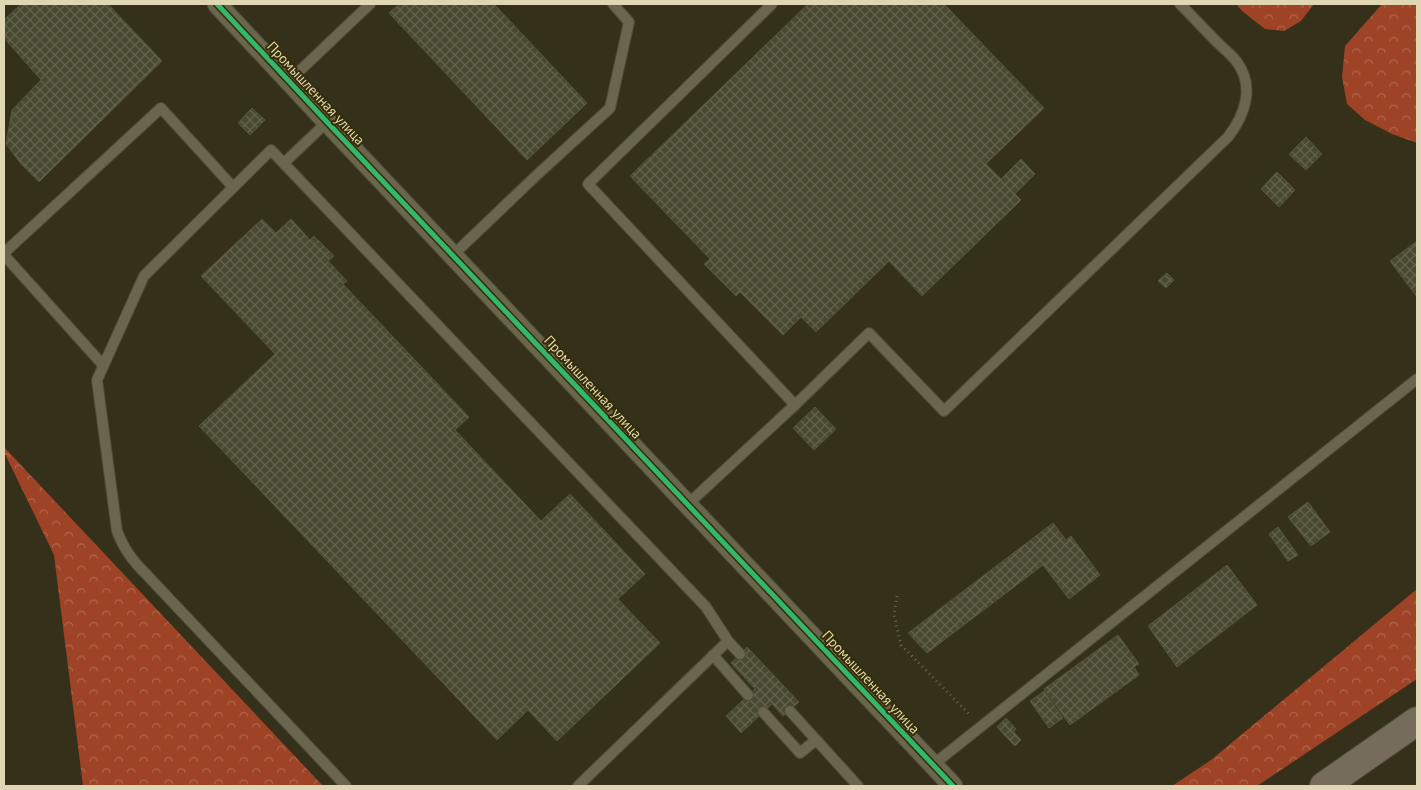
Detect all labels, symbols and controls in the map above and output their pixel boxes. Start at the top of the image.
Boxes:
street label: Промышленная улица [263,37,369,149]
street label: Промышленная улица [540,331,646,443]
street label: Промышленная улица [818,626,924,738]

